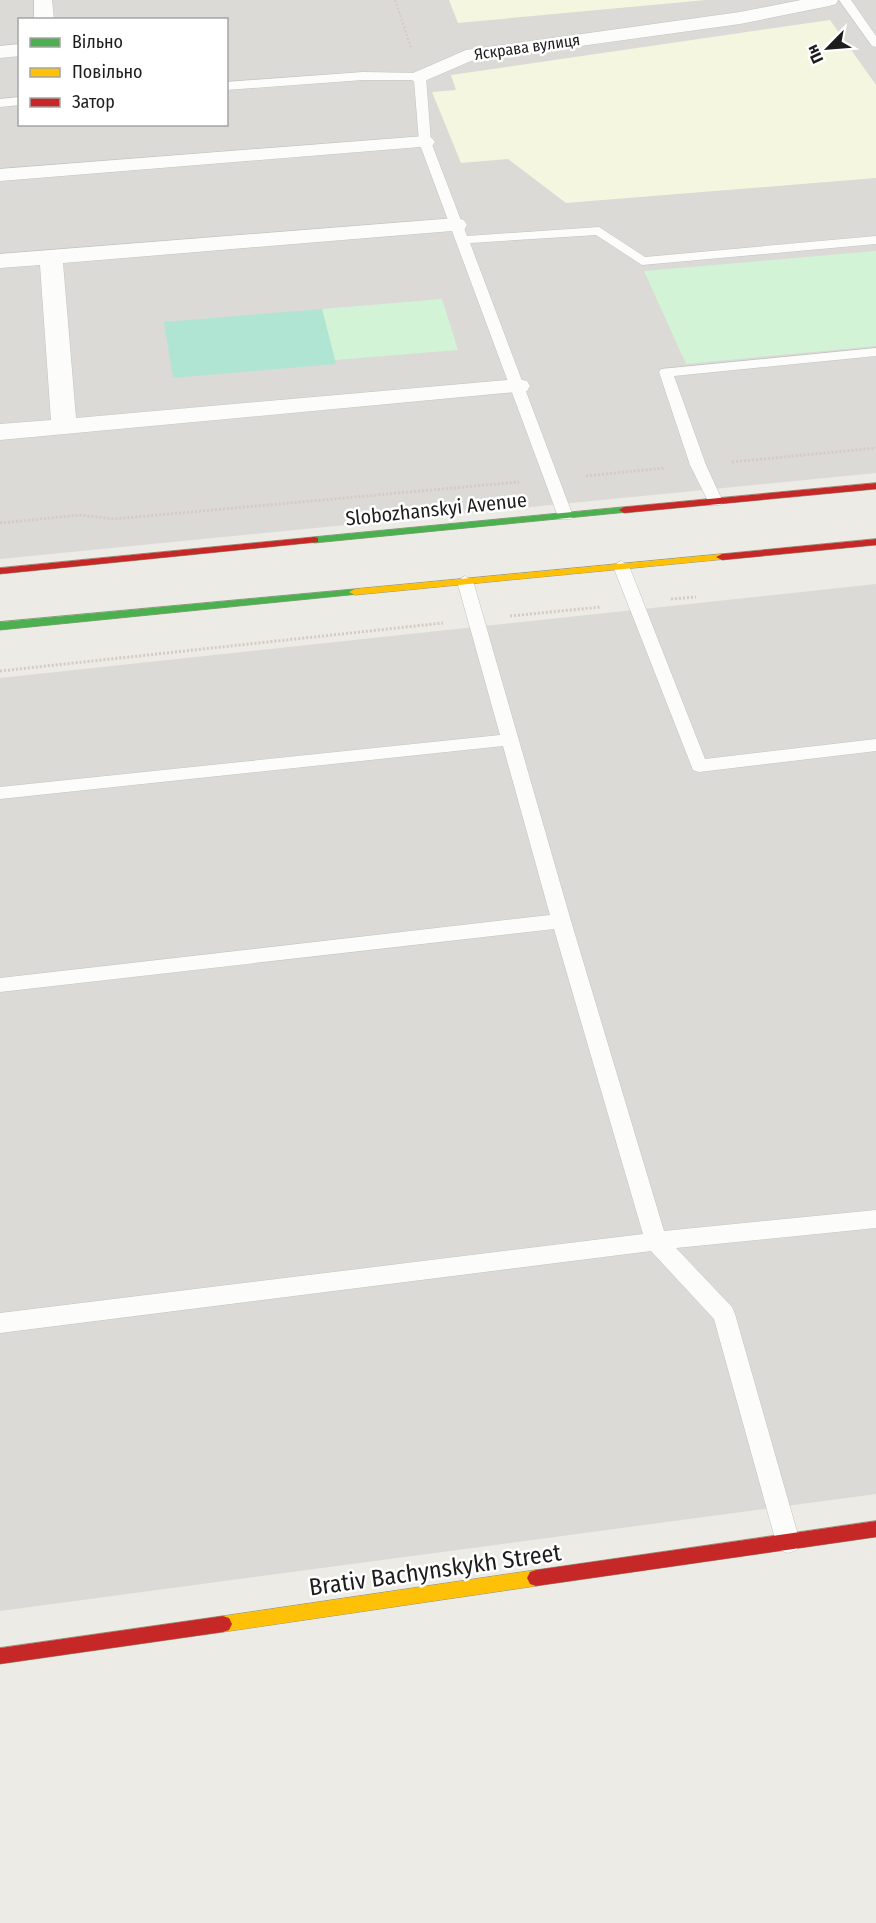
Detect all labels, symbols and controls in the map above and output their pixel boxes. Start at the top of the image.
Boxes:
legend [18,18,228,126]
north arrow [798,18,858,78]
street label: Яскрава вулиця [473,30,581,64]
text: Вільно [72,31,123,53]
text: Пн [802,42,827,66]
text: Повільно [72,61,143,83]
text: Затор [72,91,115,113]
street label: Slobozhanskyi Avenue [344,488,528,530]
street label: Brativ Bachynskykh Street [307,1538,563,1602]

